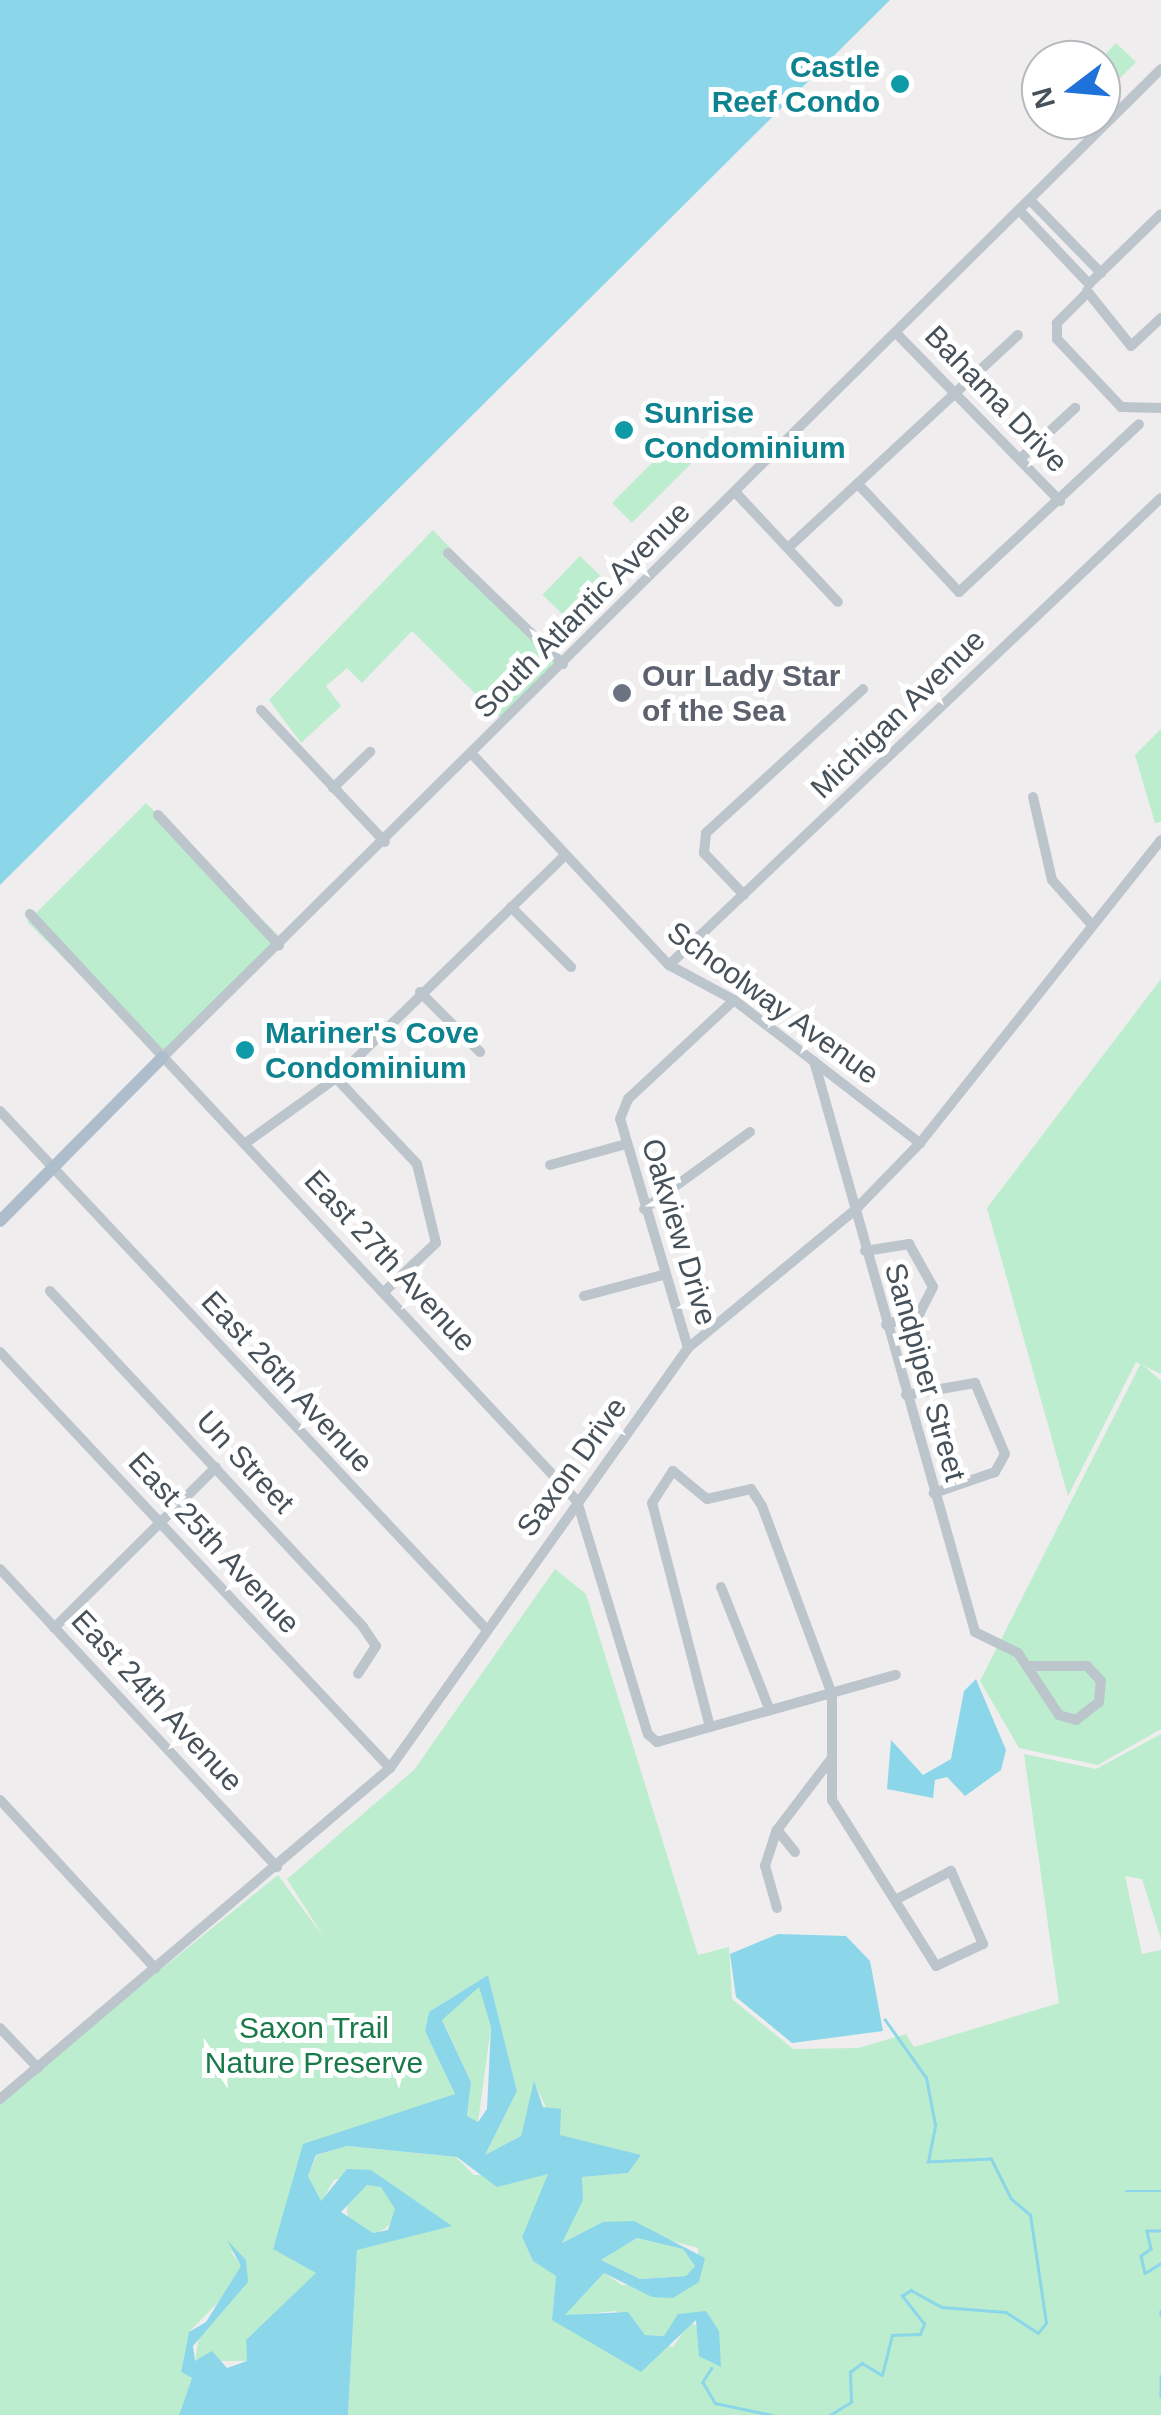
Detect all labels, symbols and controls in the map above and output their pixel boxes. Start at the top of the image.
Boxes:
north arrow [1021,40,1121,140]
place label: Castle Reef Condo [712,49,880,120]
marker: Castle Reef Condo [889,73,911,95]
text: N [1026,84,1061,112]
street label: Bahama Drive [917,318,1075,480]
place label: Sunrise Condominium [644,395,846,466]
marker: Sunrise Condominium [613,419,635,441]
street label: South Atlantic Avenue [465,493,699,727]
street label: Michigan Avenue [803,621,993,807]
place label: Our Lady Star of the Sea [642,658,840,728]
marker: Our Lady Star of the Sea [611,682,633,704]
street label: Schoolway Avenue [659,914,887,1092]
place label: Mariner's Cove Condominium [265,1015,479,1086]
marker: Mariner's Cove Condominium [234,1039,256,1061]
street label: Oakview Drive [634,1134,724,1330]
street label: East 27th Avenue [296,1162,484,1360]
street label: Sandpiper Street [877,1259,973,1485]
street label: East 26th Avenue [193,1283,381,1481]
street label: Saxon Drive [509,1390,635,1544]
street label: Un Street [189,1403,301,1521]
street label: East 25th Avenue [120,1444,308,1642]
street label: East 24th Avenue [63,1602,251,1800]
park label: Saxon Trail Nature Preserve [205,2010,423,2080]

